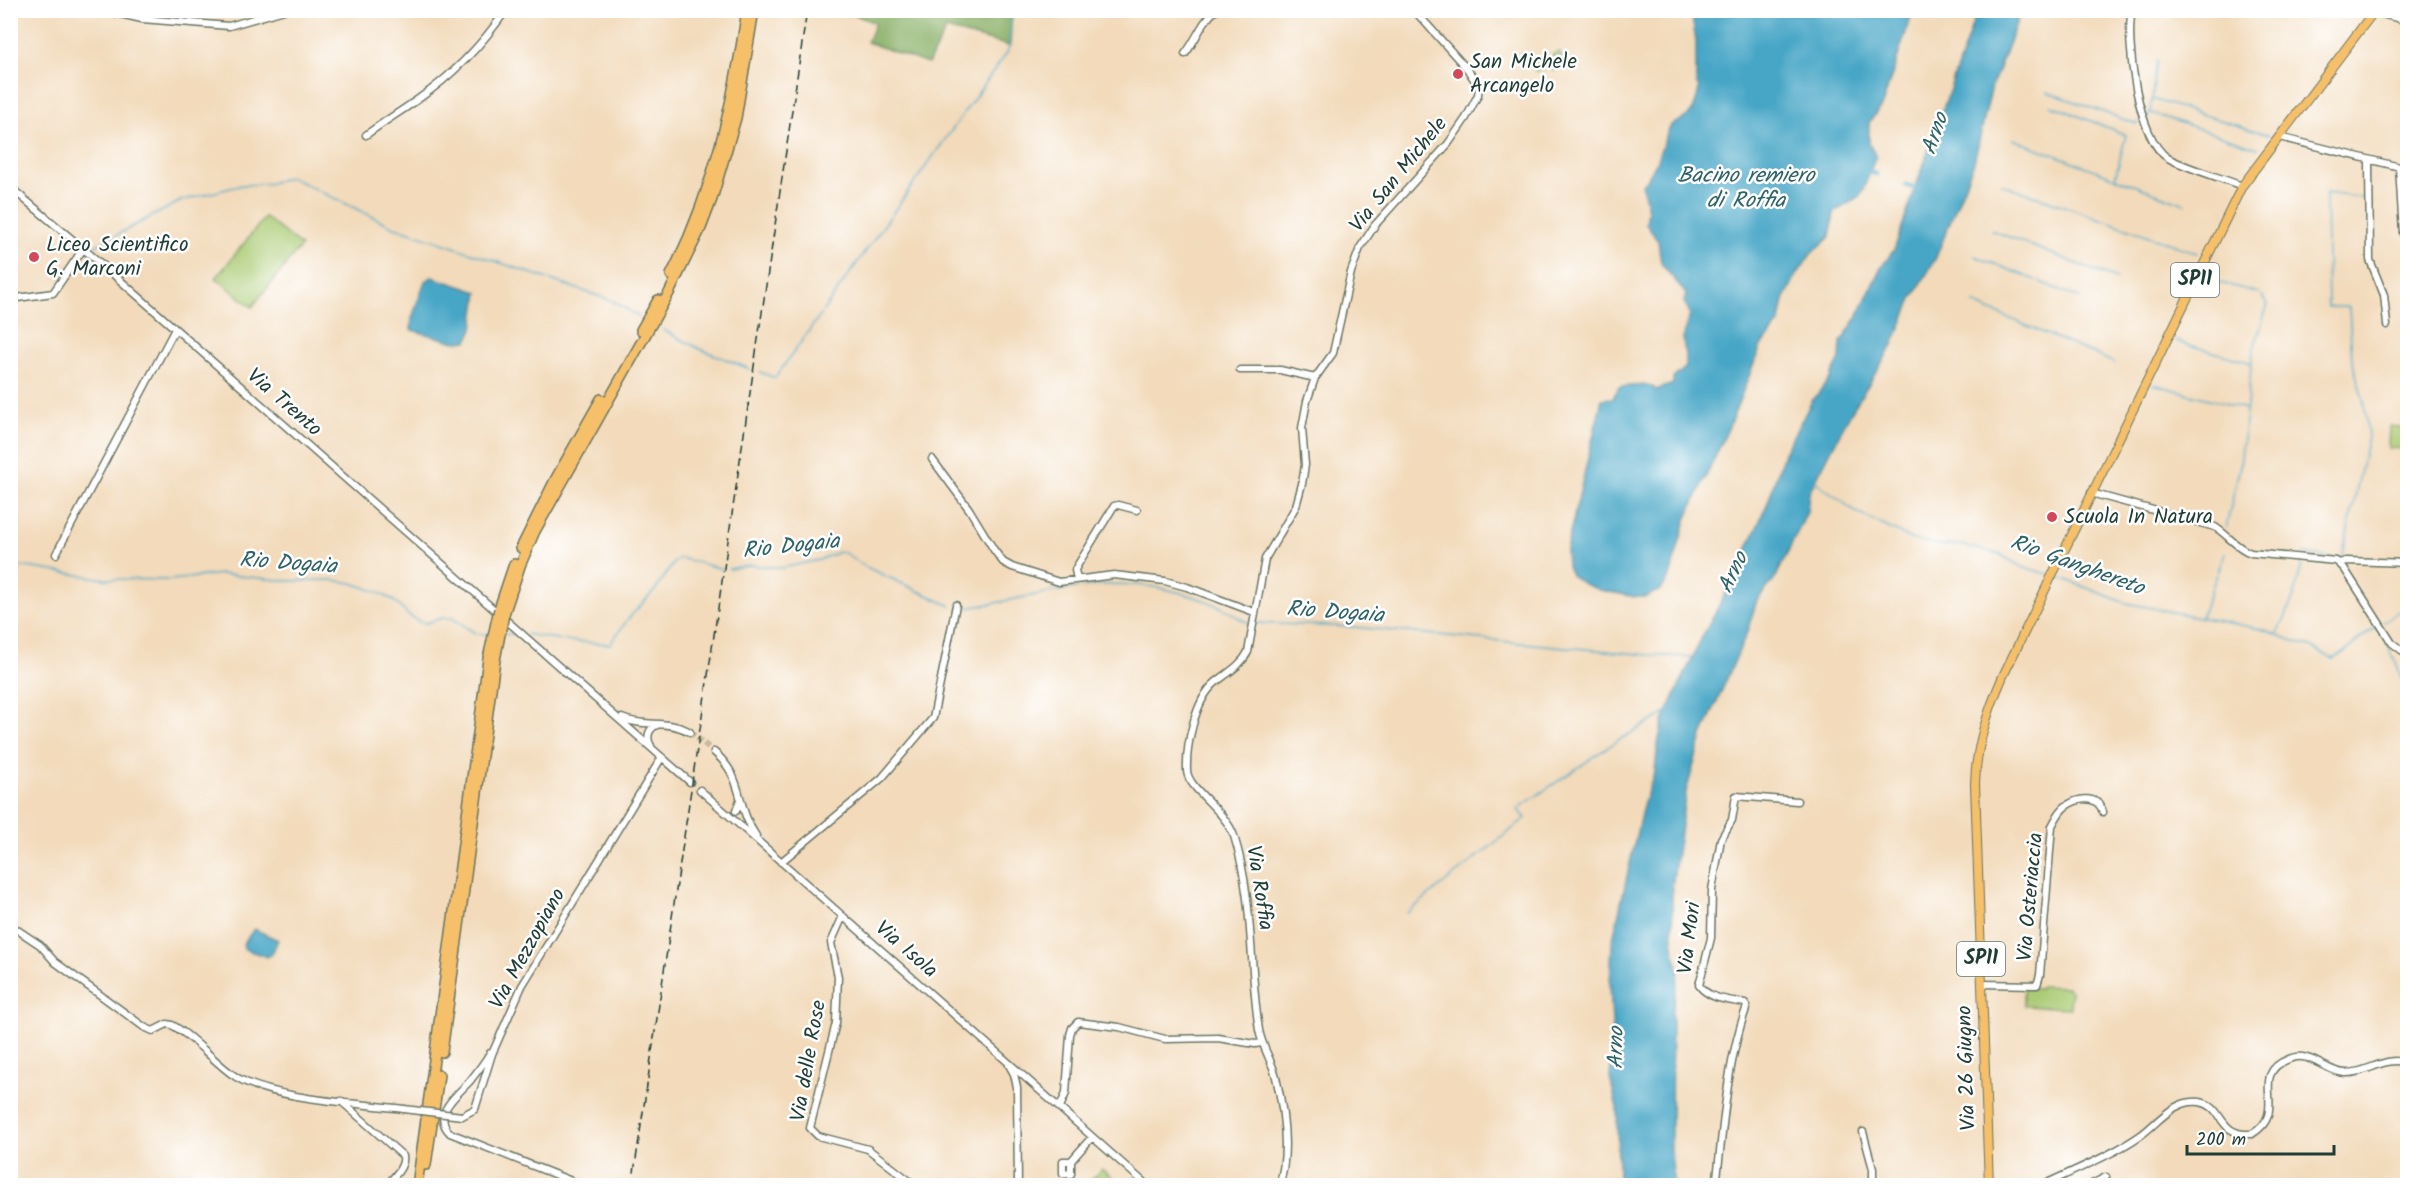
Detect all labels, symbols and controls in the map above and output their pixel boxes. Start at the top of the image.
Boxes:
place label: San Michele Arcangelo [1470,46,1577,103]
marker: San Michele Arcangelo [1451,67,1465,81]
water label: Arno [1913,106,1960,160]
street label: Via San Michele [1342,109,1457,240]
water label: Bacino remiero di Roffia [1678,159,1817,219]
place label: Liceo Scientifico G. Marconi [46,229,188,286]
marker: Liceo Scientifico G. Marconi [27,250,41,264]
road number: SP11 [2171,263,2219,297]
street label: Via Trento [239,361,329,445]
place label: Scuola In Natura [2064,501,2213,534]
marker: Scuola In Natura [2045,510,2059,524]
water label: Rio Dogaia [741,524,843,569]
water label: Rio Ganghereto [2005,526,2151,607]
water label: Rio Dogaia [238,543,339,585]
water label: Arno [1709,545,1760,600]
water label: Rio Dogaia [1285,592,1386,634]
street label: Via Osteriaccia [2009,831,2053,963]
street label: Via Roffia [1236,843,1282,933]
street label: Via Mezzopiano [481,882,575,1016]
street label: Via Mori [1669,899,1711,976]
street label: Via Isola [867,913,945,987]
road number: SP11 [1957,942,2005,976]
street label: Via delle Rose [782,997,836,1124]
street label: Via 26 Giugno [1948,1005,1986,1131]
water label: Arno [1599,1024,1635,1069]
scale bar [2187,1118,2334,1156]
text: 200 m [2196,1126,2246,1155]

